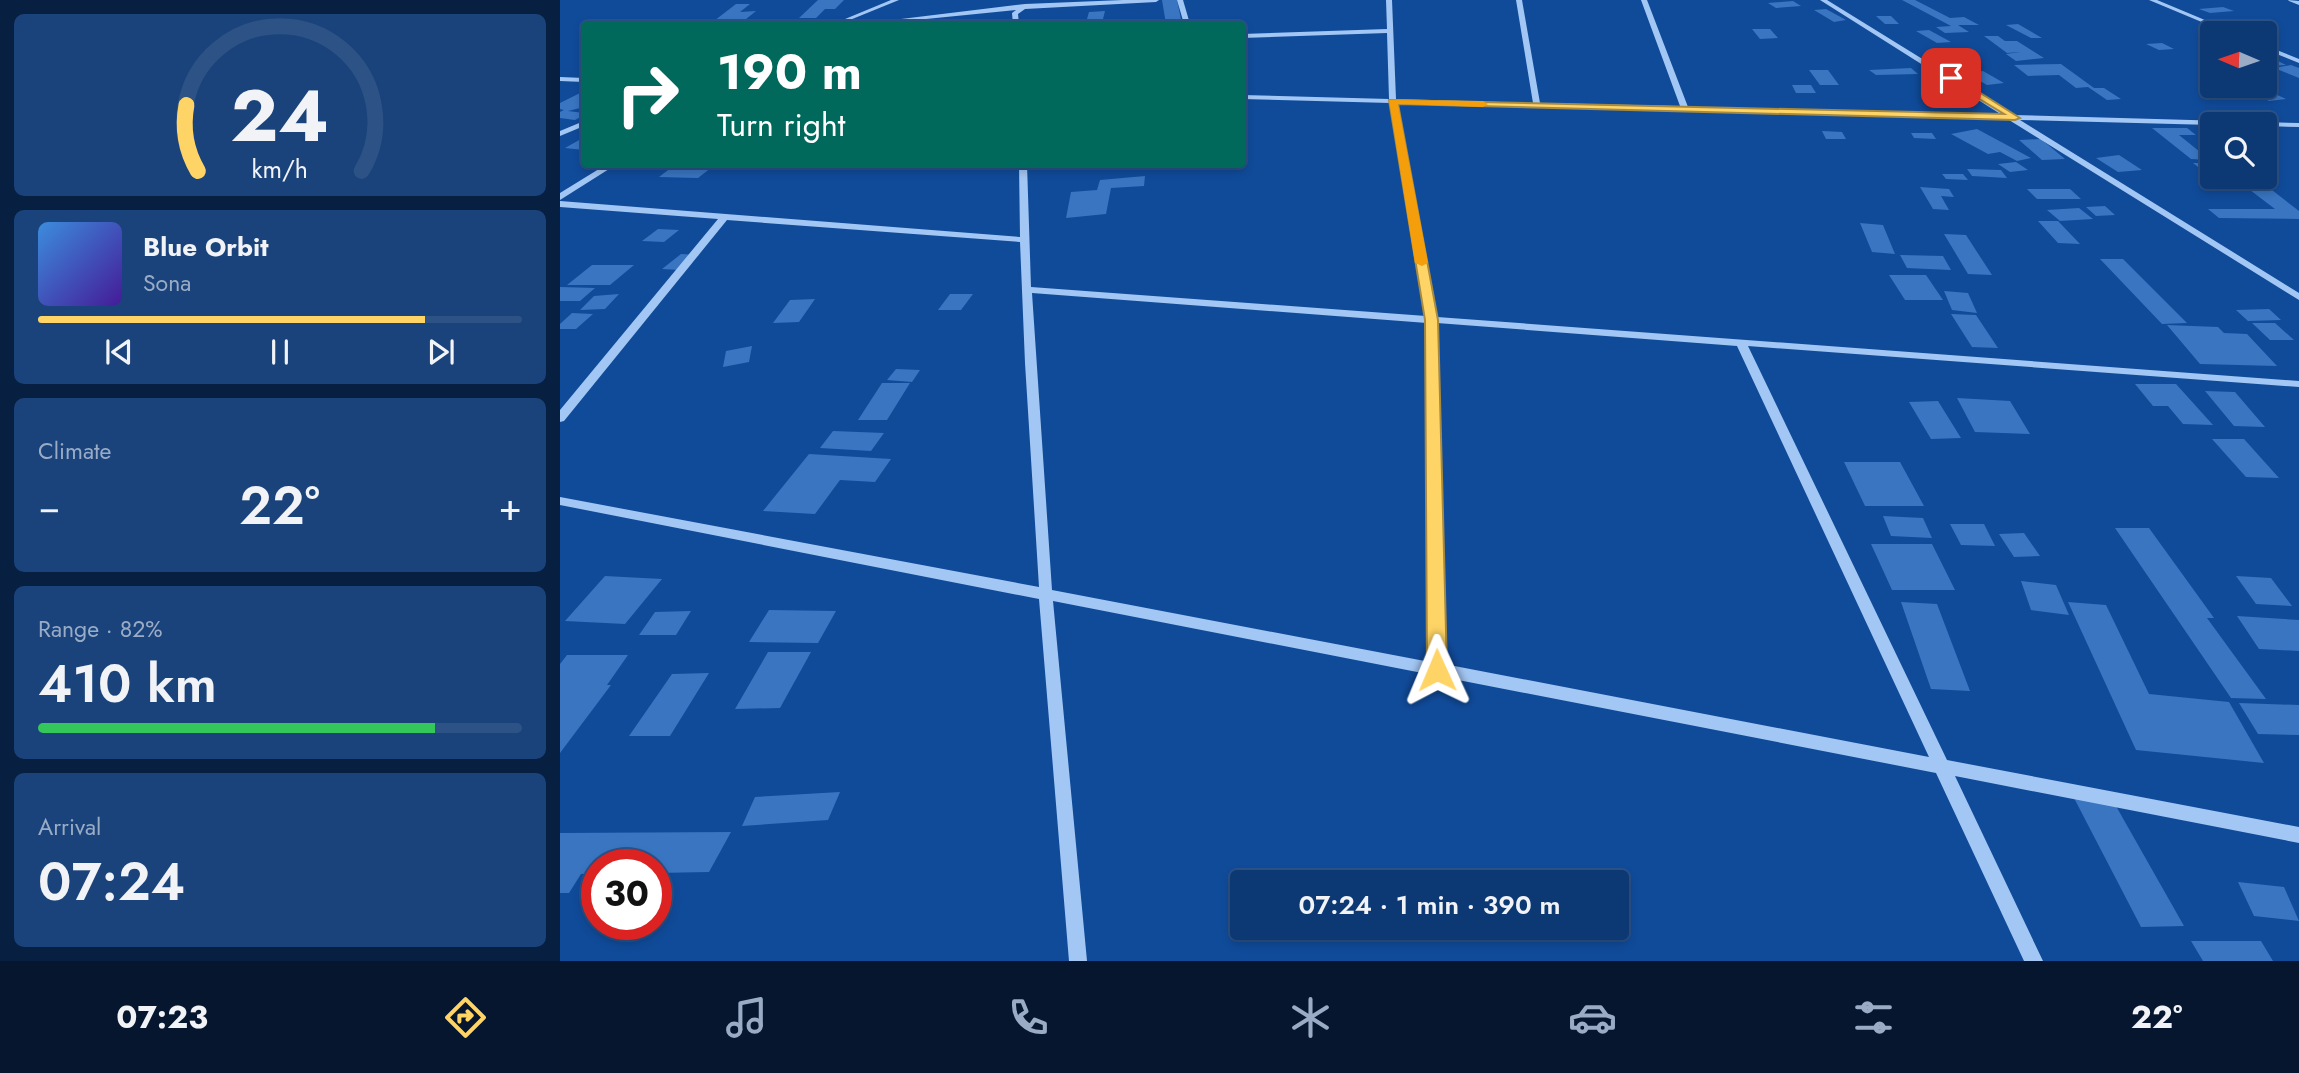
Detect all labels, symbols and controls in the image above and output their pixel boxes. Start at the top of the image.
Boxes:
north arrow [2200,21,2277,98]
map controls [2200,21,2277,189]
text: 190 m [717,37,862,107]
pin [1921,48,1981,108]
icon: right [602,49,693,140]
icon: arrive [1932,59,1970,97]
text: 24 [231,63,329,168]
text: Turn right [717,102,846,148]
button: search [2200,112,2277,189]
text: km/h [252,151,308,187]
text: Blue Orbit [143,228,268,266]
text: Sona [143,266,191,300]
icon: previous [100,333,138,371]
icon: pause [261,333,299,371]
icon: next [422,333,460,371]
text: Climate [38,434,111,468]
text: 22° [239,468,320,544]
text: − [38,479,60,534]
text: + [499,479,522,534]
text: Range · 82% [38,612,163,646]
position arrow [1400,633,1474,707]
text: 410 km [38,646,217,722]
text: Arrival [38,810,101,844]
text: 07:24 [38,844,185,920]
speed limit sign: 30 [581,849,672,940]
text: 07:24 · 1 min · 390 m [1299,886,1560,924]
icon: directions [441,993,490,1042]
icon: music [722,993,771,1042]
icon: phone [1004,993,1053,1042]
icon: climate [1286,993,1335,1042]
icon: car [1568,993,1617,1042]
icon: filters [1849,993,1898,1042]
text: 07:23 [116,994,208,1040]
text: 22° [2131,994,2183,1040]

